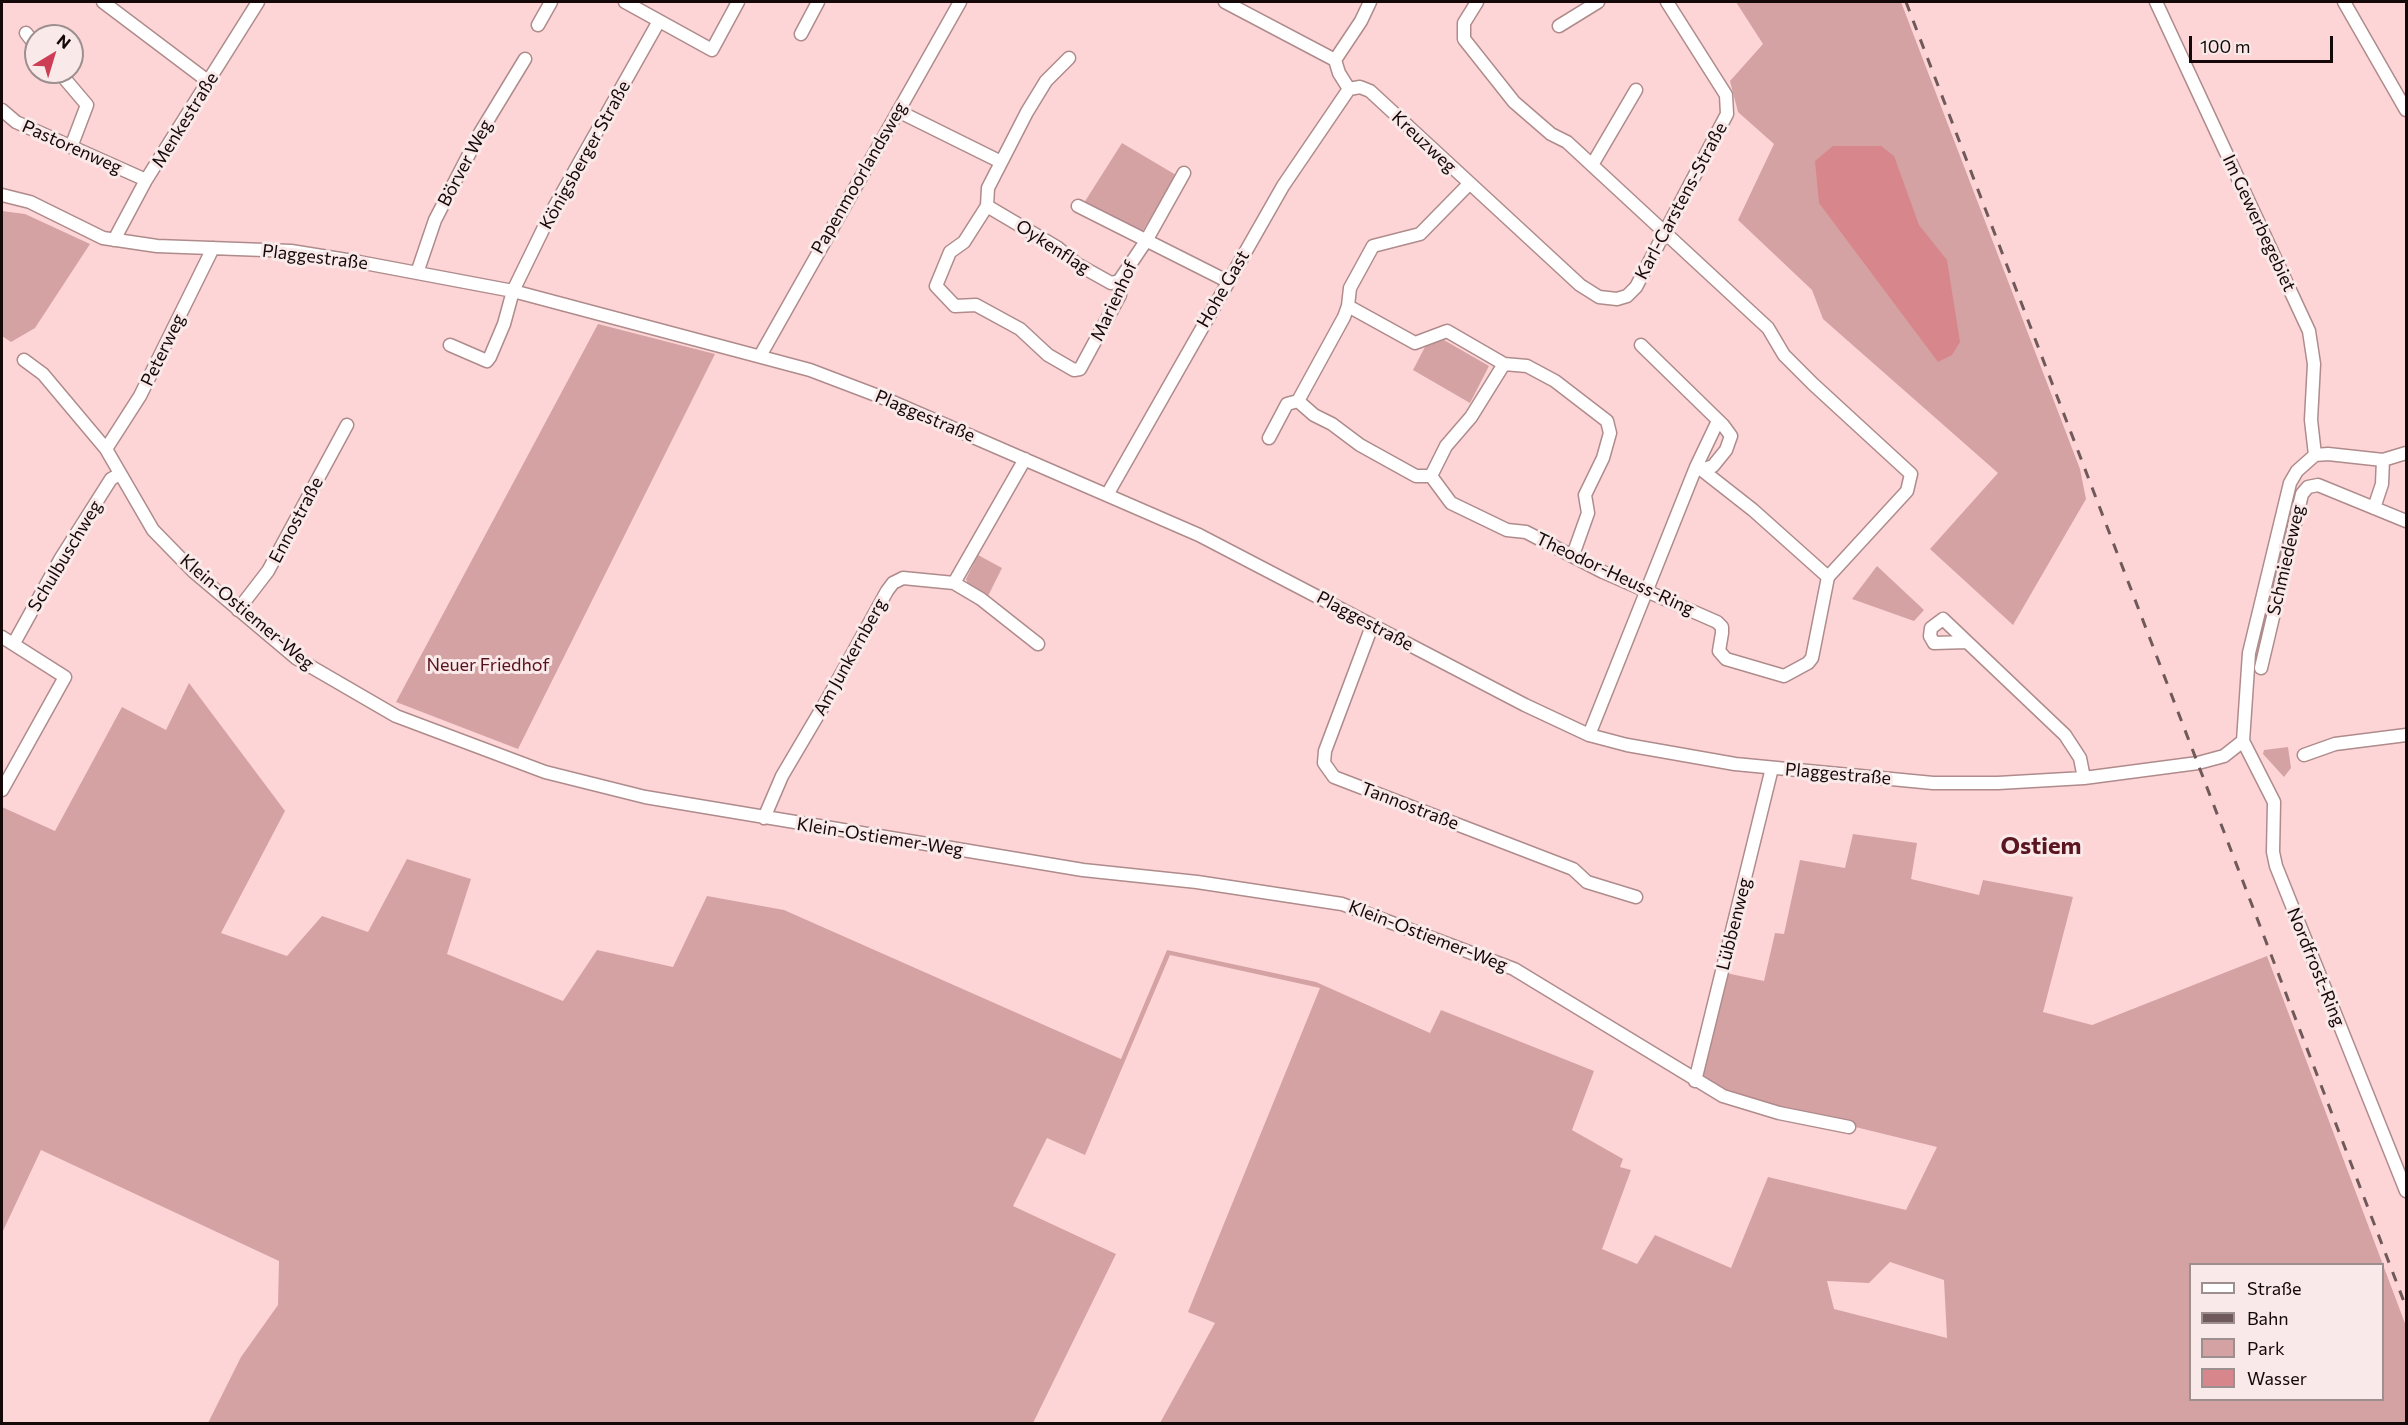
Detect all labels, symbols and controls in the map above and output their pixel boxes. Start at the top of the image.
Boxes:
north arrow [24,24,84,84]
scale bar [2192,24,2336,62]
text: N [54,30,75,52]
text: 100 m [2200,35,2250,57]
street label: Menkestraße [147,68,223,172]
street label: Königsberger Straße [535,77,635,233]
street label: Papenmoorlandsweg [807,98,911,258]
street label: Kreuzweg [1387,107,1461,177]
street label: Pastorenweg [19,115,125,179]
street label: Börver Weg [433,116,497,210]
street label: Karl-Carstens-Straße [1630,119,1732,283]
street label: Im Gewerbegebiet [2218,151,2300,295]
street label: Oykenflag [1012,215,1094,279]
street label: Plaggestraße [261,240,369,274]
street label: Hohe Gast [1192,247,1254,331]
street label: Marienhof [1086,257,1142,345]
street label: Peterweg [136,310,190,390]
street label: Plaggestraße [872,385,978,447]
street label: Ennostraße [264,473,328,567]
street label: Schulbuschweg [23,497,107,615]
street label: Schmiedeweg [2263,503,2309,617]
street label: Theodor-Heuss-Ring [1533,528,1697,620]
street label: Klein-Ostiemer-Weg [176,550,318,674]
street label: Plaggestraße [1313,586,1417,656]
street label: Am Junkernberg [809,595,891,719]
park label: Neuer Friedhof [426,654,550,676]
street label: Plaggestraße [1784,759,1892,789]
street label: Tannostraße [1358,777,1462,835]
street label: Klein-Ostiemer-Weg [795,813,965,861]
district label: Ostiem [2001,832,2081,860]
street label: Lübbenweg [1712,875,1756,973]
street label: Klein-Ostiemer-Weg [1345,896,1511,976]
street label: Nordfrost-Ring [2282,905,2350,1029]
legend [2189,1263,2384,1401]
text: Straße [2247,1277,2302,1299]
text: Bahn [2247,1307,2289,1329]
text: Park [2247,1337,2285,1359]
text: Wasser [2247,1367,2307,1389]

